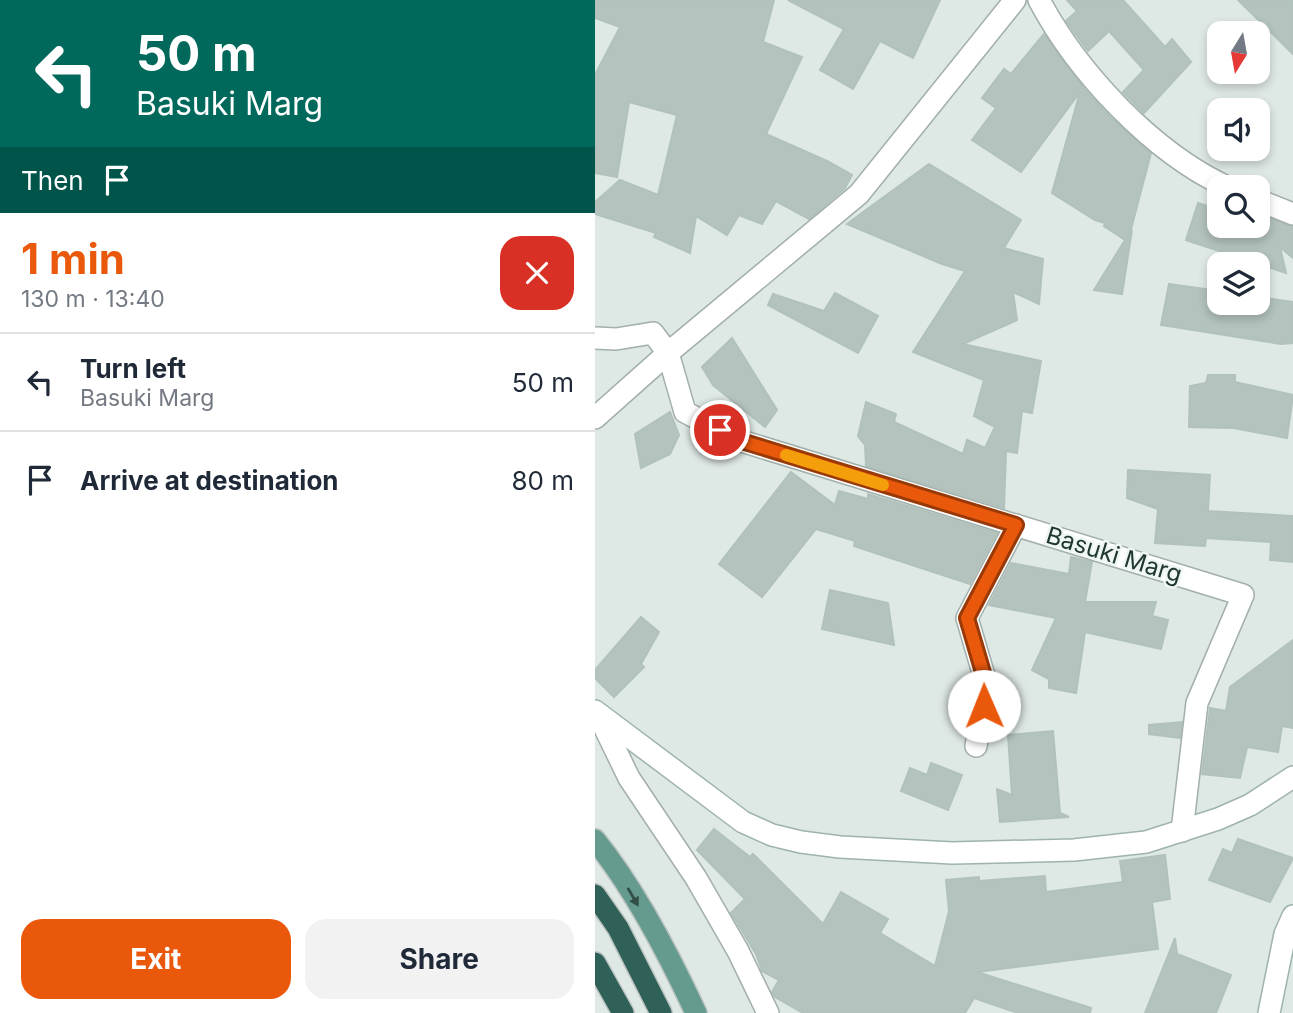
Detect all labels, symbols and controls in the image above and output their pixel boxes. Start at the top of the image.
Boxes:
north arrow [1207,21,1271,84]
map controls [1207,21,1270,315]
text: 50 m [136,24,257,83]
icon: left [21,28,112,119]
text: Basuki Marg [136,84,323,123]
button: sound [1207,98,1270,161]
icon: arrive [98,161,136,199]
text: Then [21,165,84,196]
button: search [1207,175,1270,238]
text: 1 min [21,233,125,284]
button: close [500,236,574,310]
button: layers [1207,252,1270,315]
text: 130 m · 13:40 [21,285,165,313]
text: Turn left [80,353,186,384]
icon: left [21,363,59,401]
text: 50 m [512,367,574,398]
text: Basuki Marg [80,384,214,412]
pin [690,400,750,460]
icon: arrive [701,411,739,449]
icon: arrive [21,461,59,499]
text: Arrive at destination [80,465,339,496]
text: 80 m [511,465,574,496]
street label: Basuki Marg [1043,520,1185,589]
position arrow [947,669,1021,743]
one-way arrow [627,887,639,906]
button: Exit [21,919,291,999]
button: Share [305,919,574,999]

